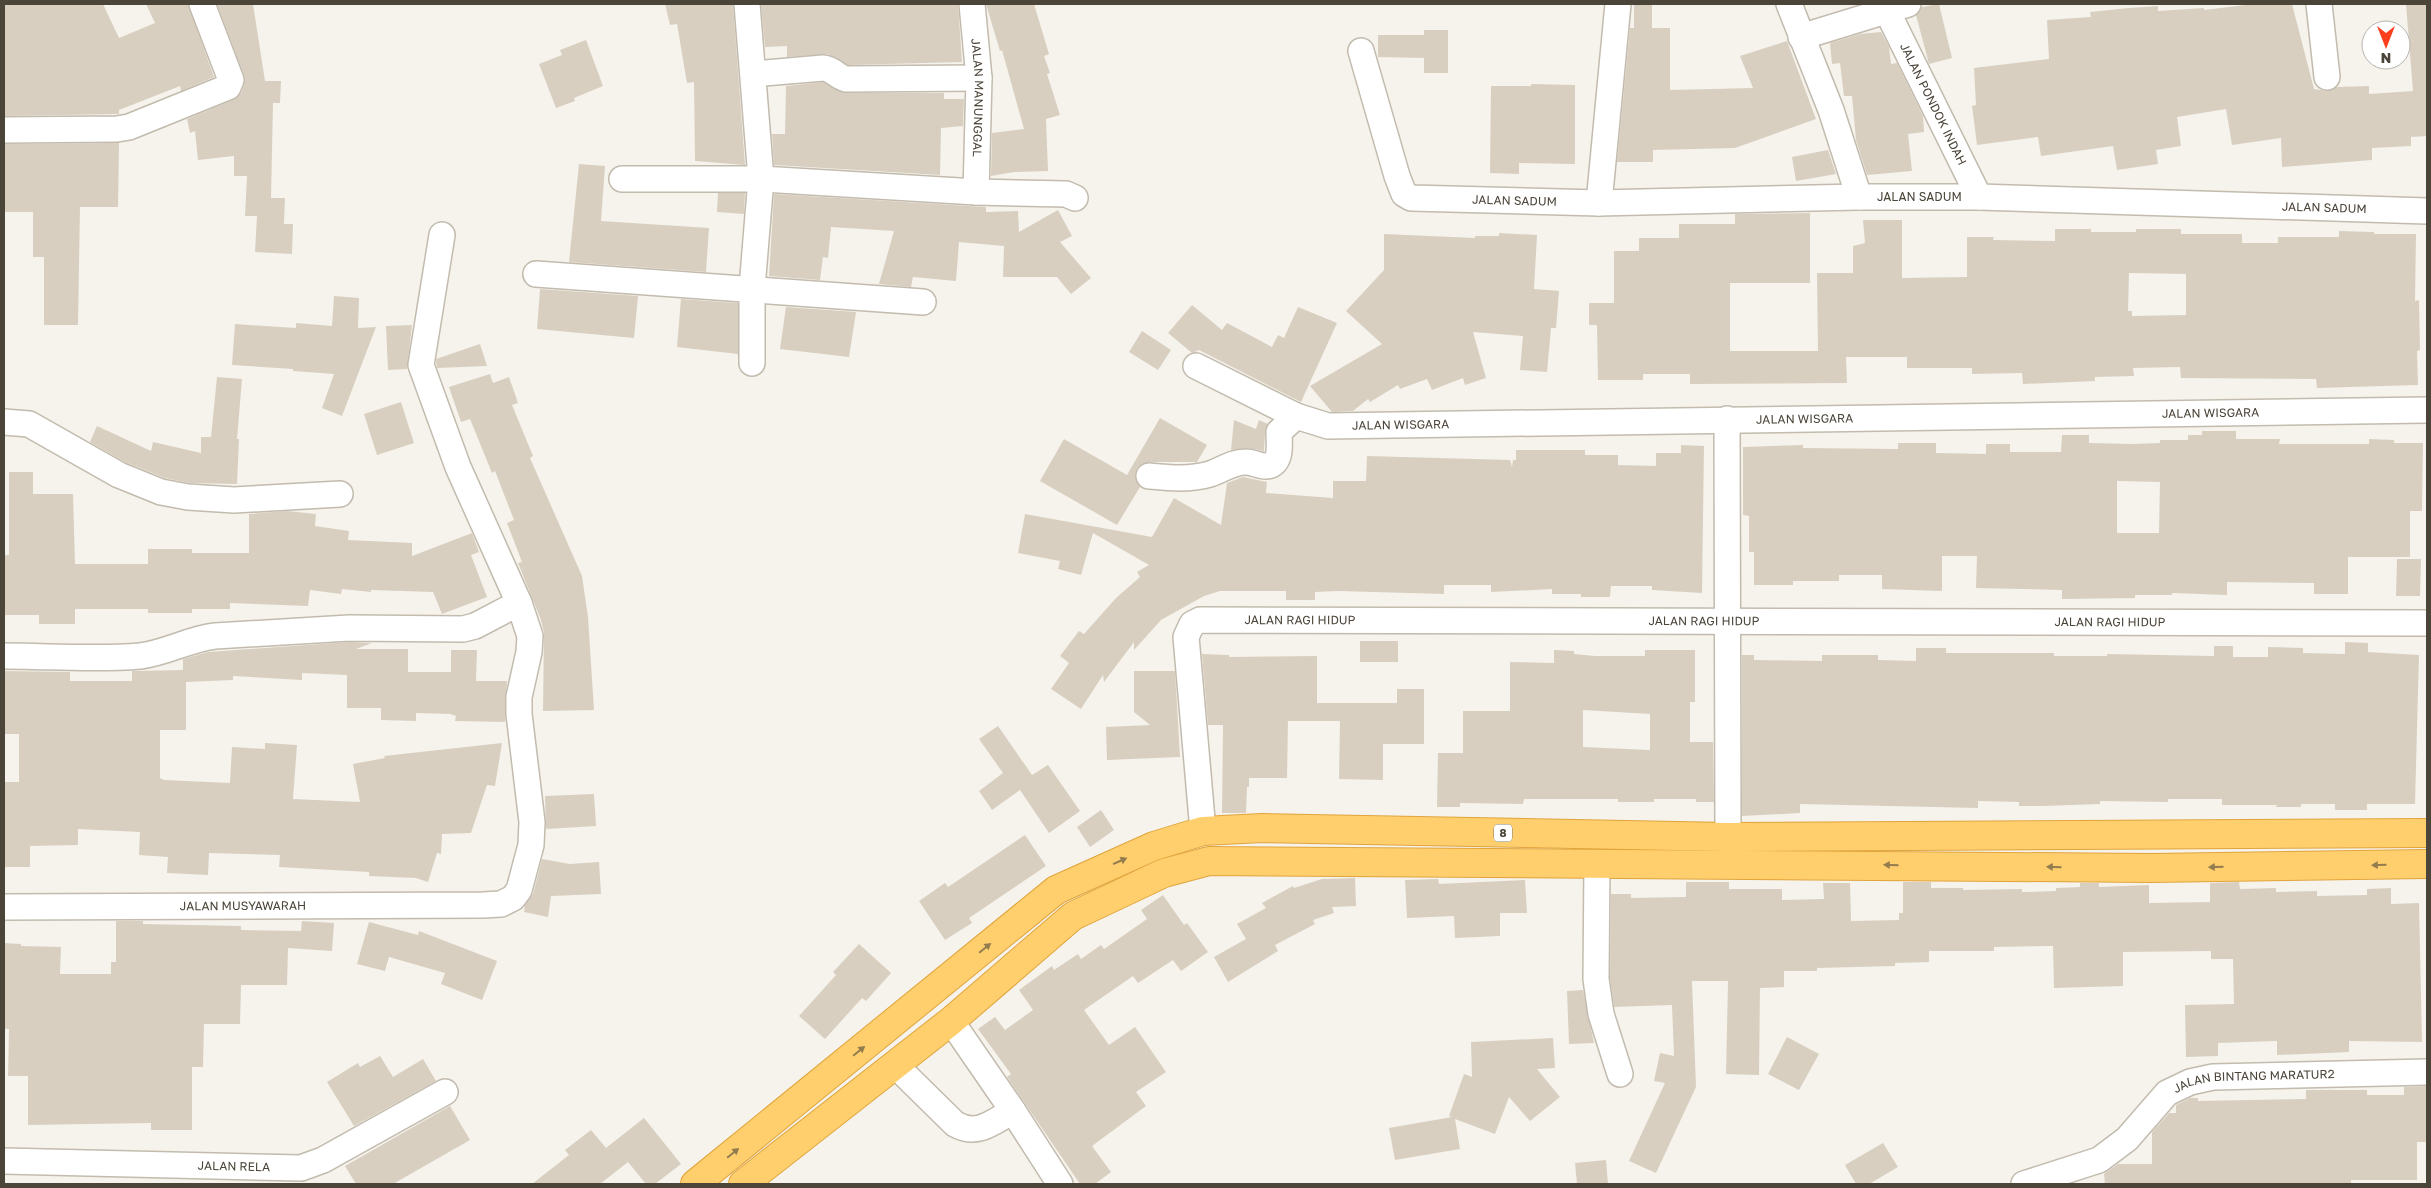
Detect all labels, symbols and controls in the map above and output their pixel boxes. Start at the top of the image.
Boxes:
north arrow [2361,20,2411,70]
street label: JALAN MANUNGGAL [968,38,987,157]
street label: JALAN PONDOK INDAH [1897,40,1970,168]
text: N [2381,50,2391,67]
street label: JALAN SADUM [1877,189,1962,204]
street label: JALAN SADUM [1472,192,1557,209]
street label: JALAN SADUM [2282,198,2367,216]
street label: JALAN WISGARA [2162,404,2259,421]
street label: JALAN WISGARA [1756,410,1853,427]
street label: JALAN WISGARA [1352,416,1449,433]
street label: JALAN RAGI HIDUP [1245,612,1356,627]
street label: JALAN RAGI HIDUP [1648,613,1760,628]
street label: JALAN RAGI HIDUP [2054,614,2166,629]
road number: 8 [1494,824,1512,841]
one-way arrow [1113,857,1127,865]
one-way arrow [1883,861,1899,869]
one-way arrow [2370,861,2386,869]
one-way arrow [2045,863,2061,871]
one-way arrow [2208,863,2224,871]
street label: JALAN MUSYAWARAH [180,898,306,913]
one-way arrow [978,943,991,954]
one-way arrow [852,1045,865,1056]
street label: JALAN BINTANG MARATUR2 [2171,1066,2335,1096]
one-way arrow [726,1148,739,1159]
street label: JALAN RELA [198,1158,270,1174]

